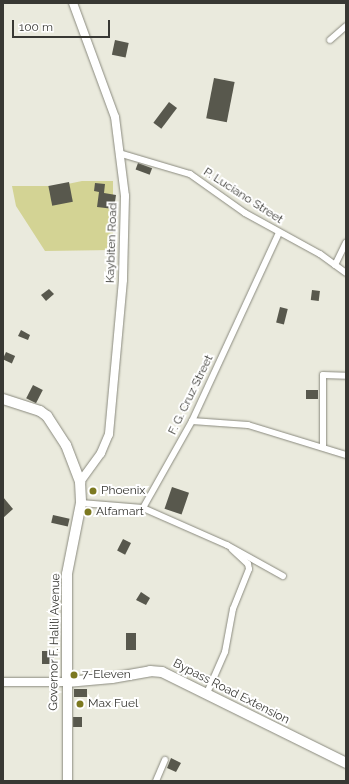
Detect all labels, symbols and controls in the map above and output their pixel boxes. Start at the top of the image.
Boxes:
scale bar [14,12,112,38]
text: 100 m [19,20,53,34]
street label: P. Luciano Street [200,165,286,227]
street label: Kaybiten Road [103,203,121,283]
street label: F. G. Cruz Street [165,353,217,437]
place label: Phoenix [101,484,145,498]
marker: Phoenix [88,486,98,496]
place label: Alfamart [96,505,144,519]
marker: Alfamart [83,507,93,517]
street label: Governor F. Halili Avenue [47,573,63,711]
street label: Bypass Road Extension [170,656,292,728]
place label: 7-Eleven [82,668,131,682]
marker: 7-Eleven [69,670,79,680]
place label: Max Fuel [88,697,138,711]
marker: Max Fuel [75,699,85,709]

